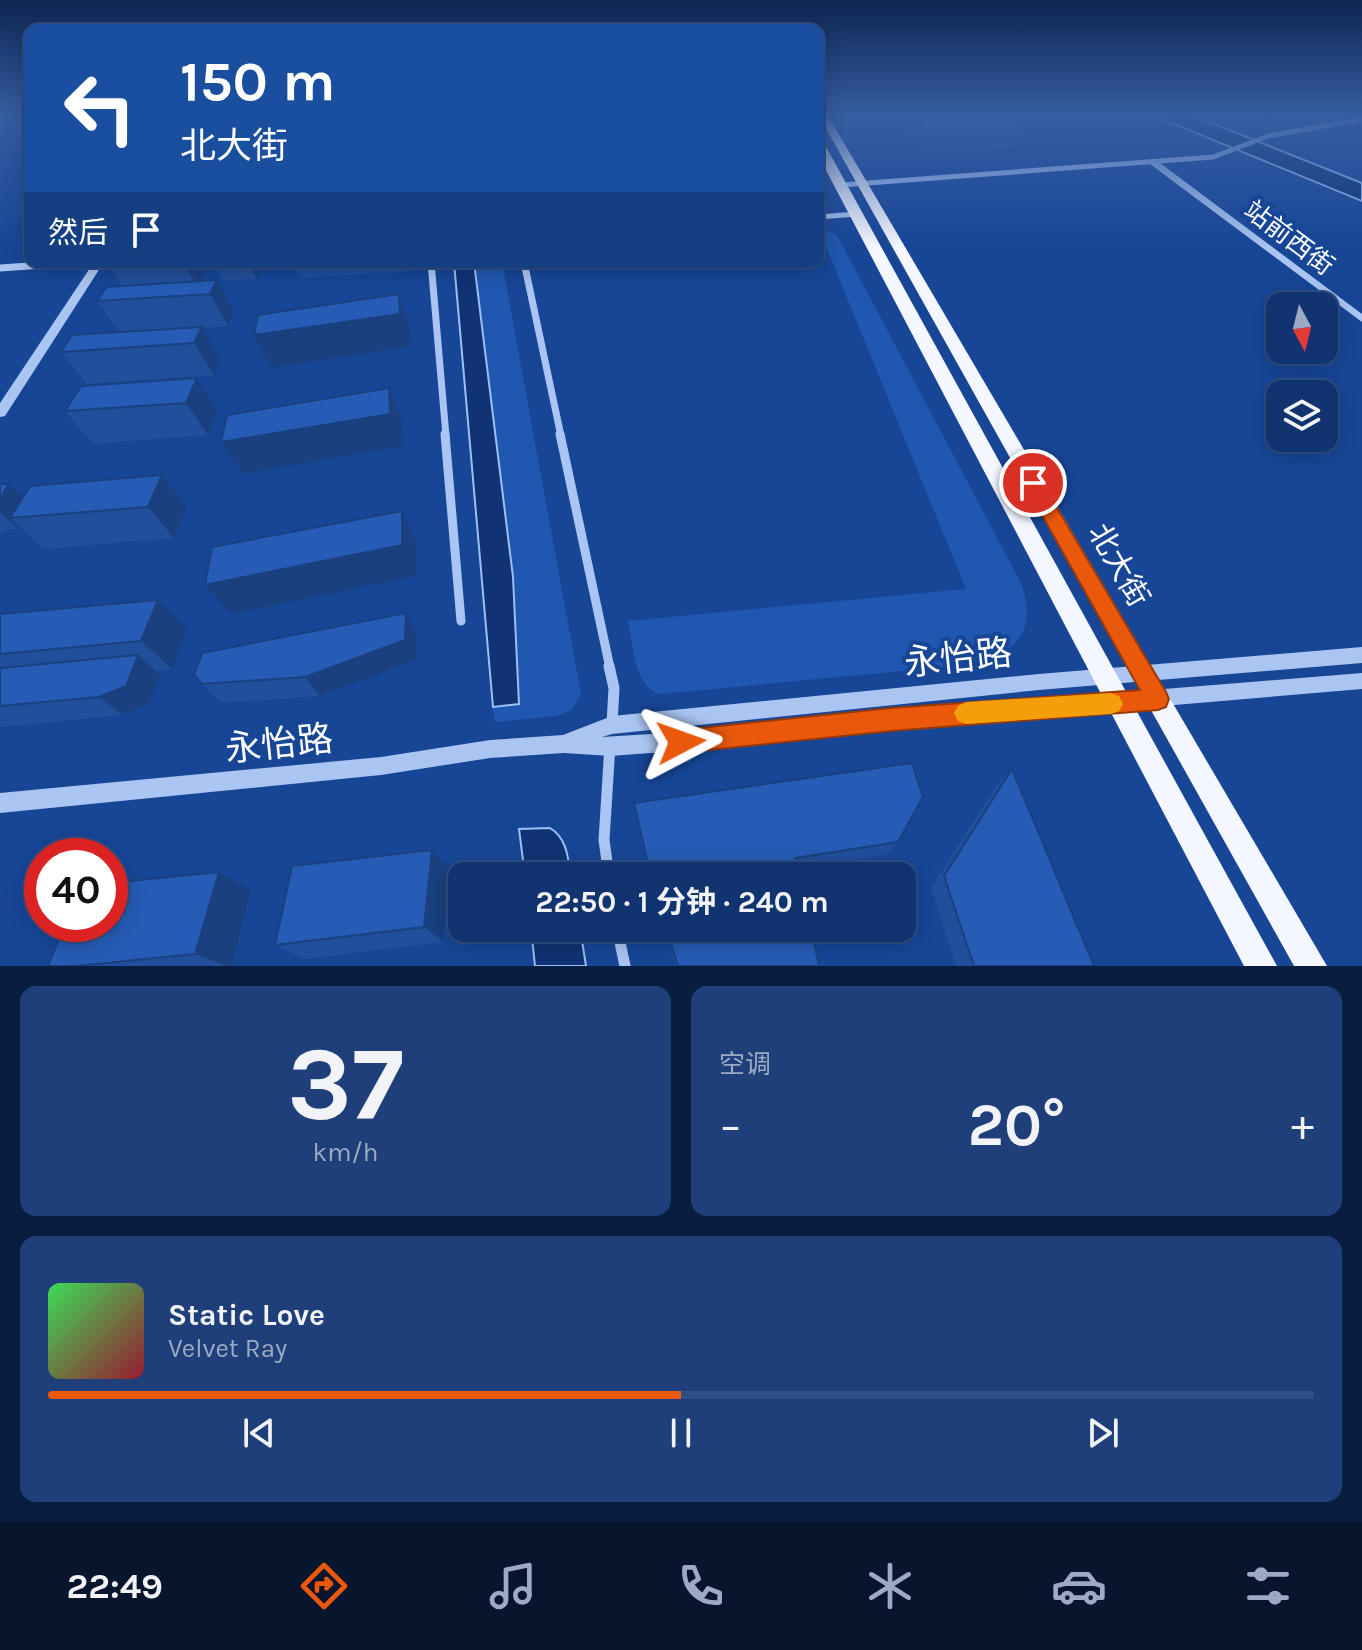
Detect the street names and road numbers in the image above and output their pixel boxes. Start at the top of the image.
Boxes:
street label: 站前西街 [1238,194,1340,282]
street label: 北大街 [1081,517,1157,613]
street label: 永怡路 [902,631,1014,685]
street label: 永怡路 [223,717,335,771]

